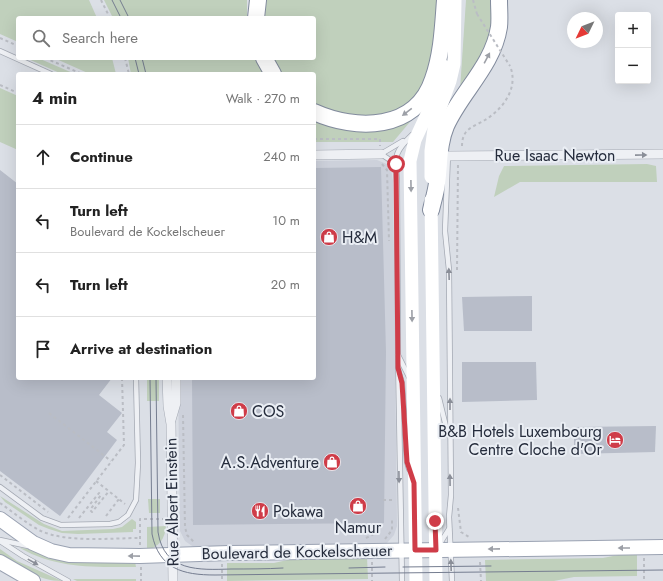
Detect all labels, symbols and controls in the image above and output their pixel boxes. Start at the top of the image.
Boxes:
north arrow [567,12,603,48]
map controls [615,12,651,84]
button: + [615,12,651,48]
search box [16,16,316,60]
icon: search [30,27,52,49]
text: Search here [62,27,138,49]
button: − [615,48,651,84]
one-way arrow [484,53,491,64]
text: 4 min [32,86,77,110]
text: Walk · 270 m [226,89,300,108]
one-way arrow [402,108,412,116]
street label: Rue Isaac Newton [495,144,615,167]
icon: ahead [32,146,54,168]
text: Continue [70,146,133,168]
text: 240 m [263,147,300,166]
one-way arrow [635,151,647,158]
route start [387,155,405,173]
one-way arrow [407,180,414,192]
text: Turn left [70,200,128,222]
icon: left [32,210,54,232]
text: 10 m [272,211,300,230]
text: Boulevard de Kockelscheuer [70,222,225,241]
place label: H&M [342,226,377,249]
shop icon: H&M [319,227,339,247]
one-way arrow [445,268,452,280]
icon: left [32,274,54,296]
text: Turn left [70,274,128,296]
text: 20 m [271,275,300,294]
one-way arrow [409,310,415,323]
icon: arrive [32,338,54,360]
text: Arrive at destination [70,338,212,360]
one-way arrow [447,397,453,410]
place label: COS [252,400,285,423]
shop icon: COS [229,401,249,421]
place label: B&B Hotels Luxembourg Centre Cloche d'Or [438,420,603,461]
hotel icon: B&B Hotels Luxembourg Centre Cloche d'Or [605,430,625,450]
street label: Rue Albert Einstein [159,438,185,566]
place label: A.S.Adventure [221,451,319,474]
shop icon: A.S.Adventure [322,452,342,472]
one-way arrow [396,471,402,484]
one-way arrow [447,473,453,486]
shop icon: Namur [348,496,368,516]
place label: Pokawa [273,500,323,523]
restaurant icon: Pokawa [250,501,270,521]
route end [426,512,444,530]
place label: Namur [335,516,382,539]
street label: Boulevard de Kockelscheuer [202,539,393,565]
one-way arrow [617,545,630,551]
one-way arrow [487,546,500,552]
one-way arrow [127,553,140,559]
one-way arrow [448,558,454,571]
one-way arrow [27,559,39,565]

